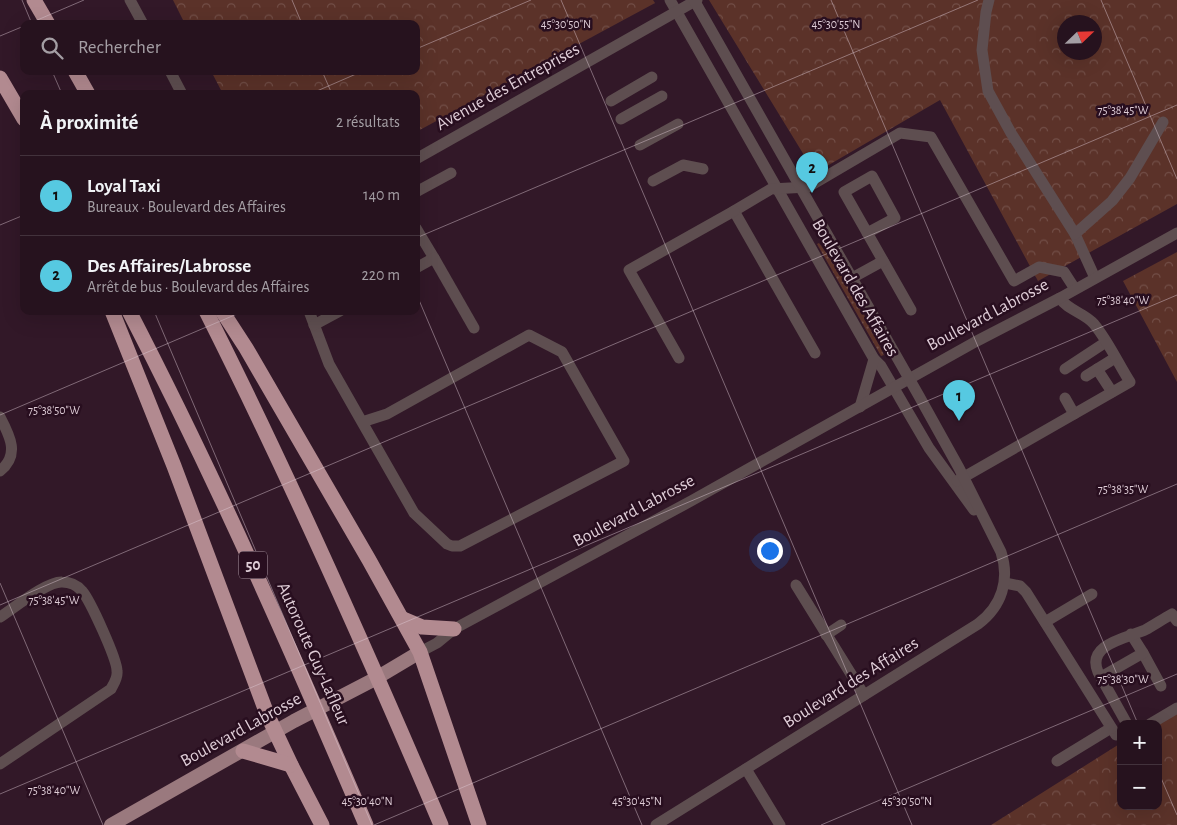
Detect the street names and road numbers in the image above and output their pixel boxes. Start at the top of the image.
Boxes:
street label: Avenue des Entreprises [433,40,583,134]
street label: Boulevard des Affaires [808,216,902,360]
street label: Boulevard Labrosse [924,275,1052,355]
street label: Boulevard Labrosse [570,471,698,551]
road number: 50 [239,552,267,578]
street label: Autoroute Guy-Lafleur [273,580,353,728]
street label: Boulevard des Affaires [780,634,922,732]
street label: Boulevard Labrosse [178,689,304,771]

